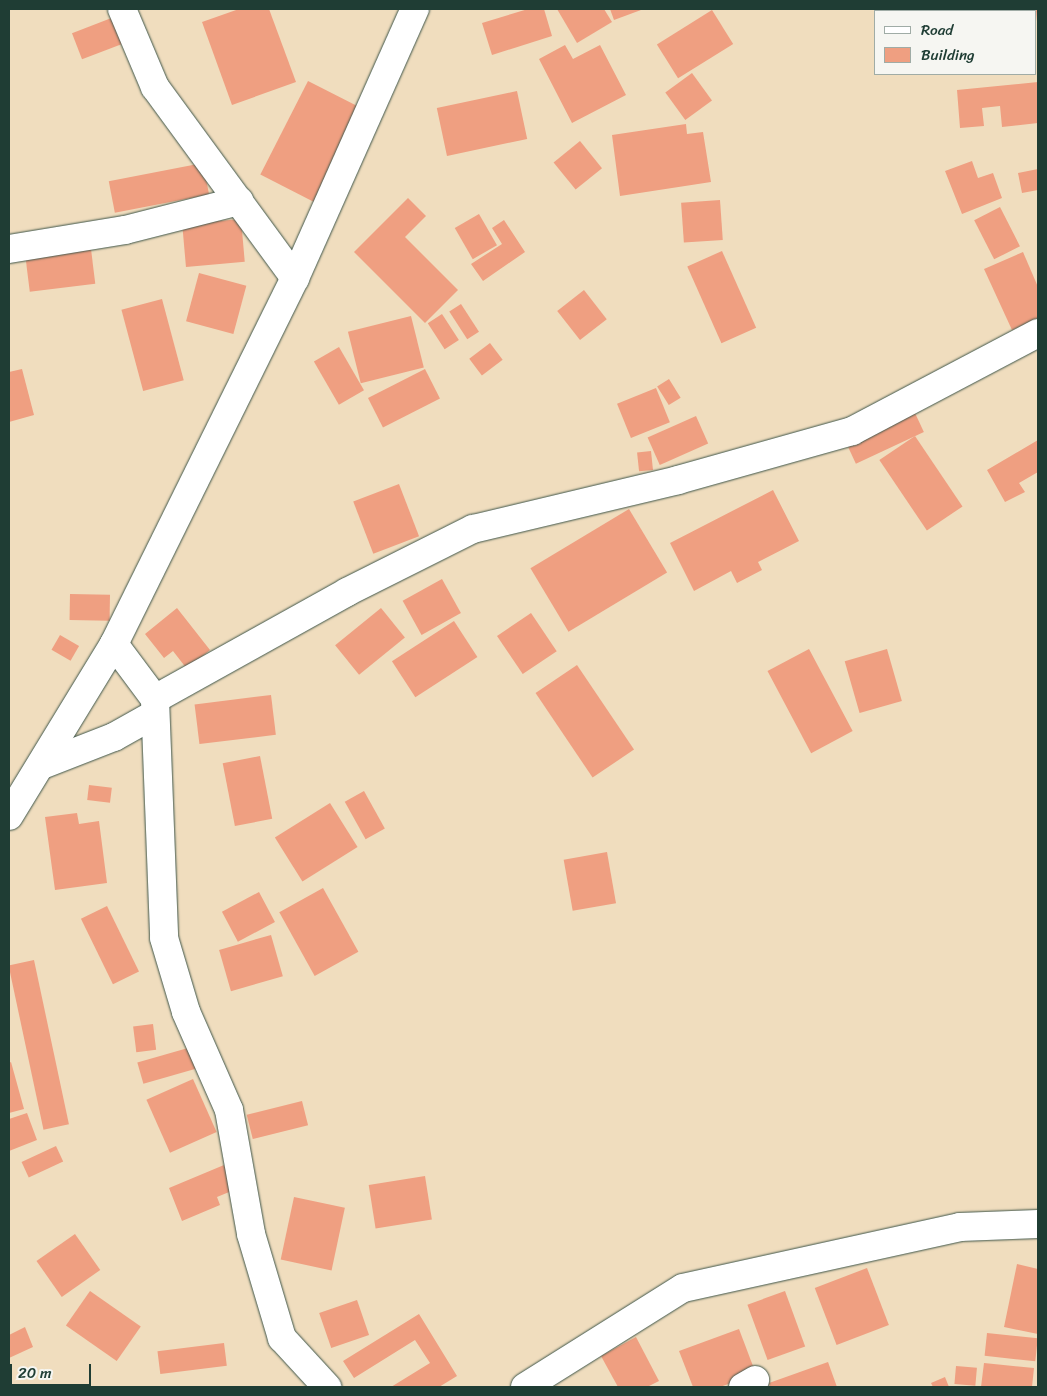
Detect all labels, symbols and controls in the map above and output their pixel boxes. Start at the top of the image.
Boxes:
legend [874,10,1037,75]
text: Road [921,17,953,43]
text: Building [921,42,975,68]
scale bar [12,1354,94,1386]
text: 20 m [18,1360,52,1386]

